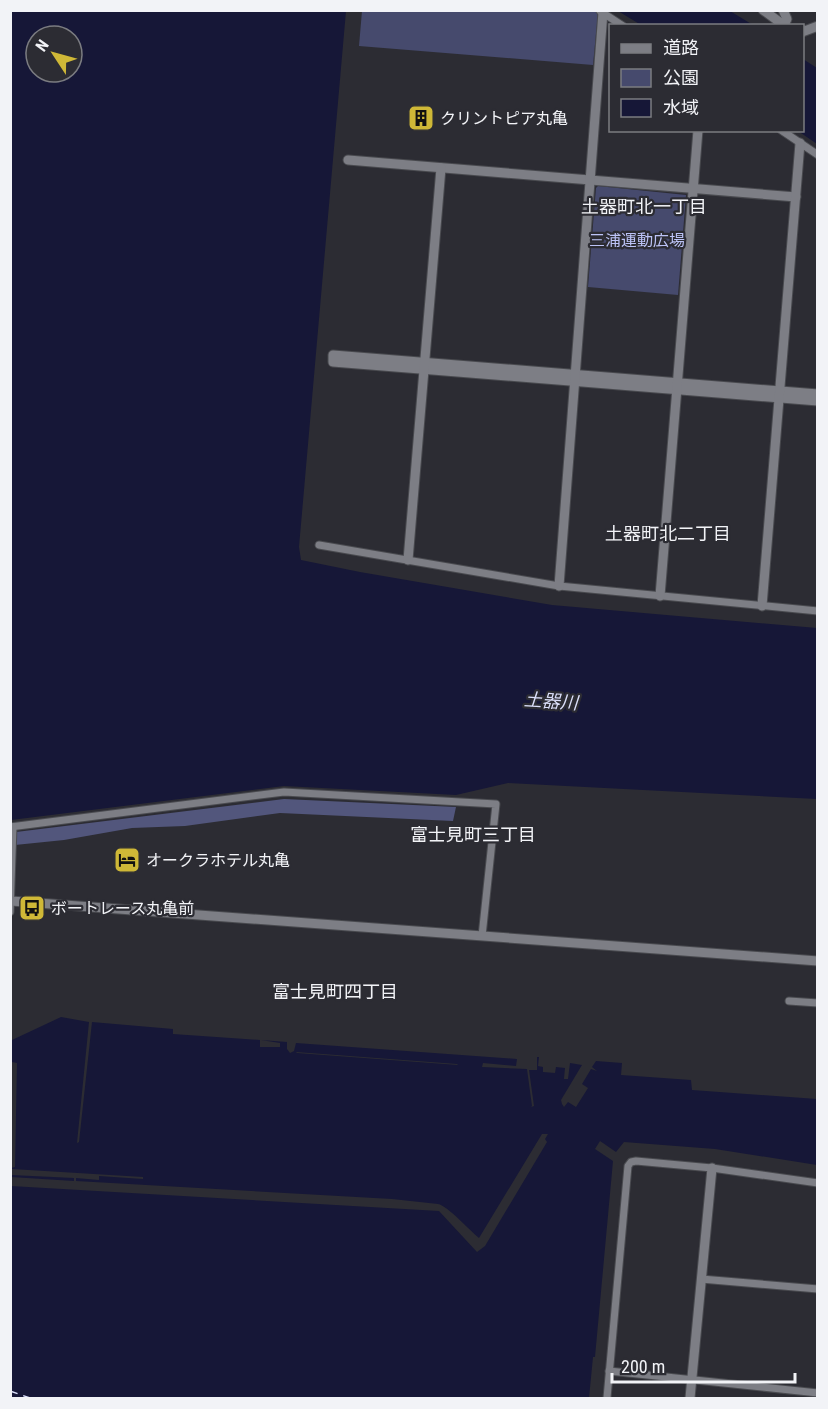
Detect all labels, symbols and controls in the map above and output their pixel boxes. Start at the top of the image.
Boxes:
north arrow [24,24,84,84]
legend [609,24,804,132]
text: N [32,36,53,55]
text: 道路 [663,37,699,58]
text: 公園 [663,67,699,88]
text: 水域 [663,97,699,118]
building icon: クリントピア丸亀 [406,103,436,133]
place label: クリントピア丸亀 [440,109,568,128]
district label: 土器町北一丁目 [581,196,707,217]
park label: 三浦運動広場 [589,231,685,250]
district label: 土器町北二丁目 [605,523,731,544]
water label: 土器川 [523,689,581,713]
district label: 富士見町三丁目 [410,824,536,845]
hotel icon: オークラホテル丸亀 [112,845,142,875]
place label: オークラホテル丸亀 [146,851,290,870]
bus stop icon: ボートレース丸亀前 [17,893,47,923]
place label: ボートレース丸亀前 [51,899,194,918]
district label: 富士見町四丁目 [272,981,398,1002]
scale bar [612,1346,795,1384]
text: 200 m [621,1356,665,1377]

